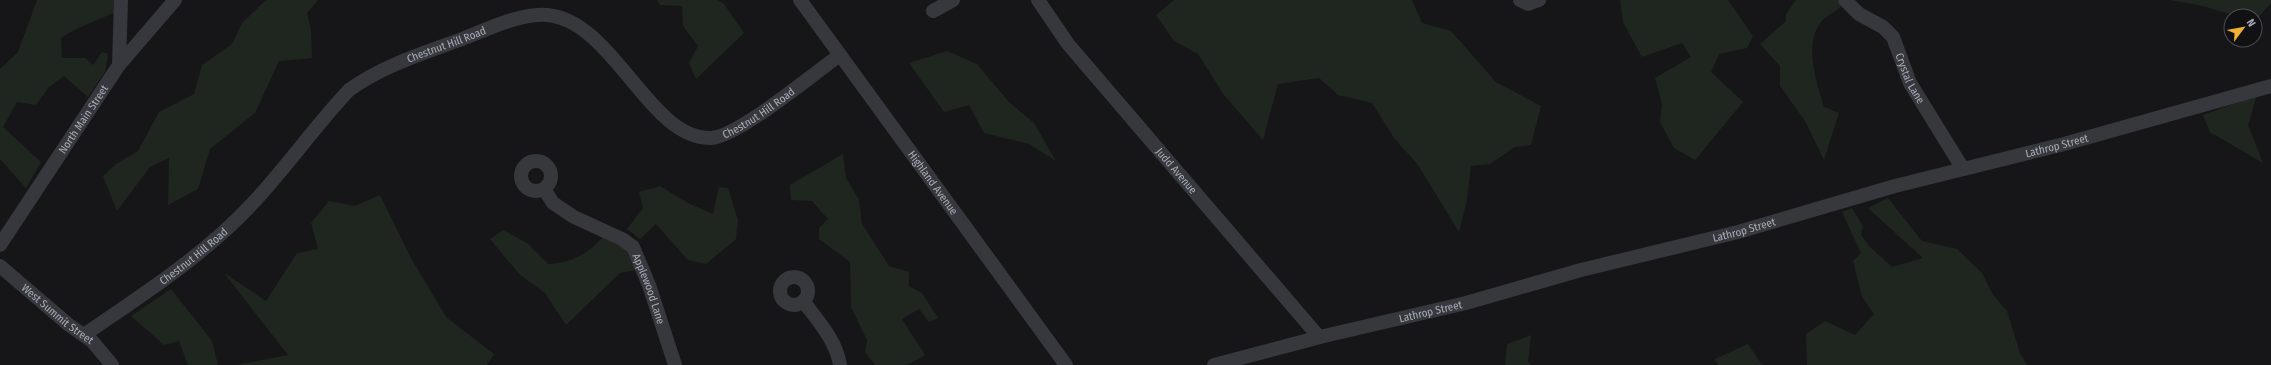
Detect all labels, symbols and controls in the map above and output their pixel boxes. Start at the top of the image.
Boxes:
north arrow [2223,8,2263,48]
text: N [2244,17,2258,29]
street label: Chestnut Hill Road [405,24,488,66]
street label: Crystal Lane [1892,51,1927,106]
street label: North Main Street [56,82,111,156]
street label: Chestnut Hill Road [720,85,797,142]
street label: Lathrop Street [2024,131,2090,160]
street label: Judd Avenue [1153,145,1199,197]
street label: Highland Avenue [905,148,960,218]
street label: Lathrop Street [1711,215,1777,245]
street label: Chestnut Hill Road [157,225,231,288]
street label: Applewood Lane [629,252,667,326]
street label: West Summit Street [19,281,96,347]
street label: Lathrop Street [1398,298,1464,325]

